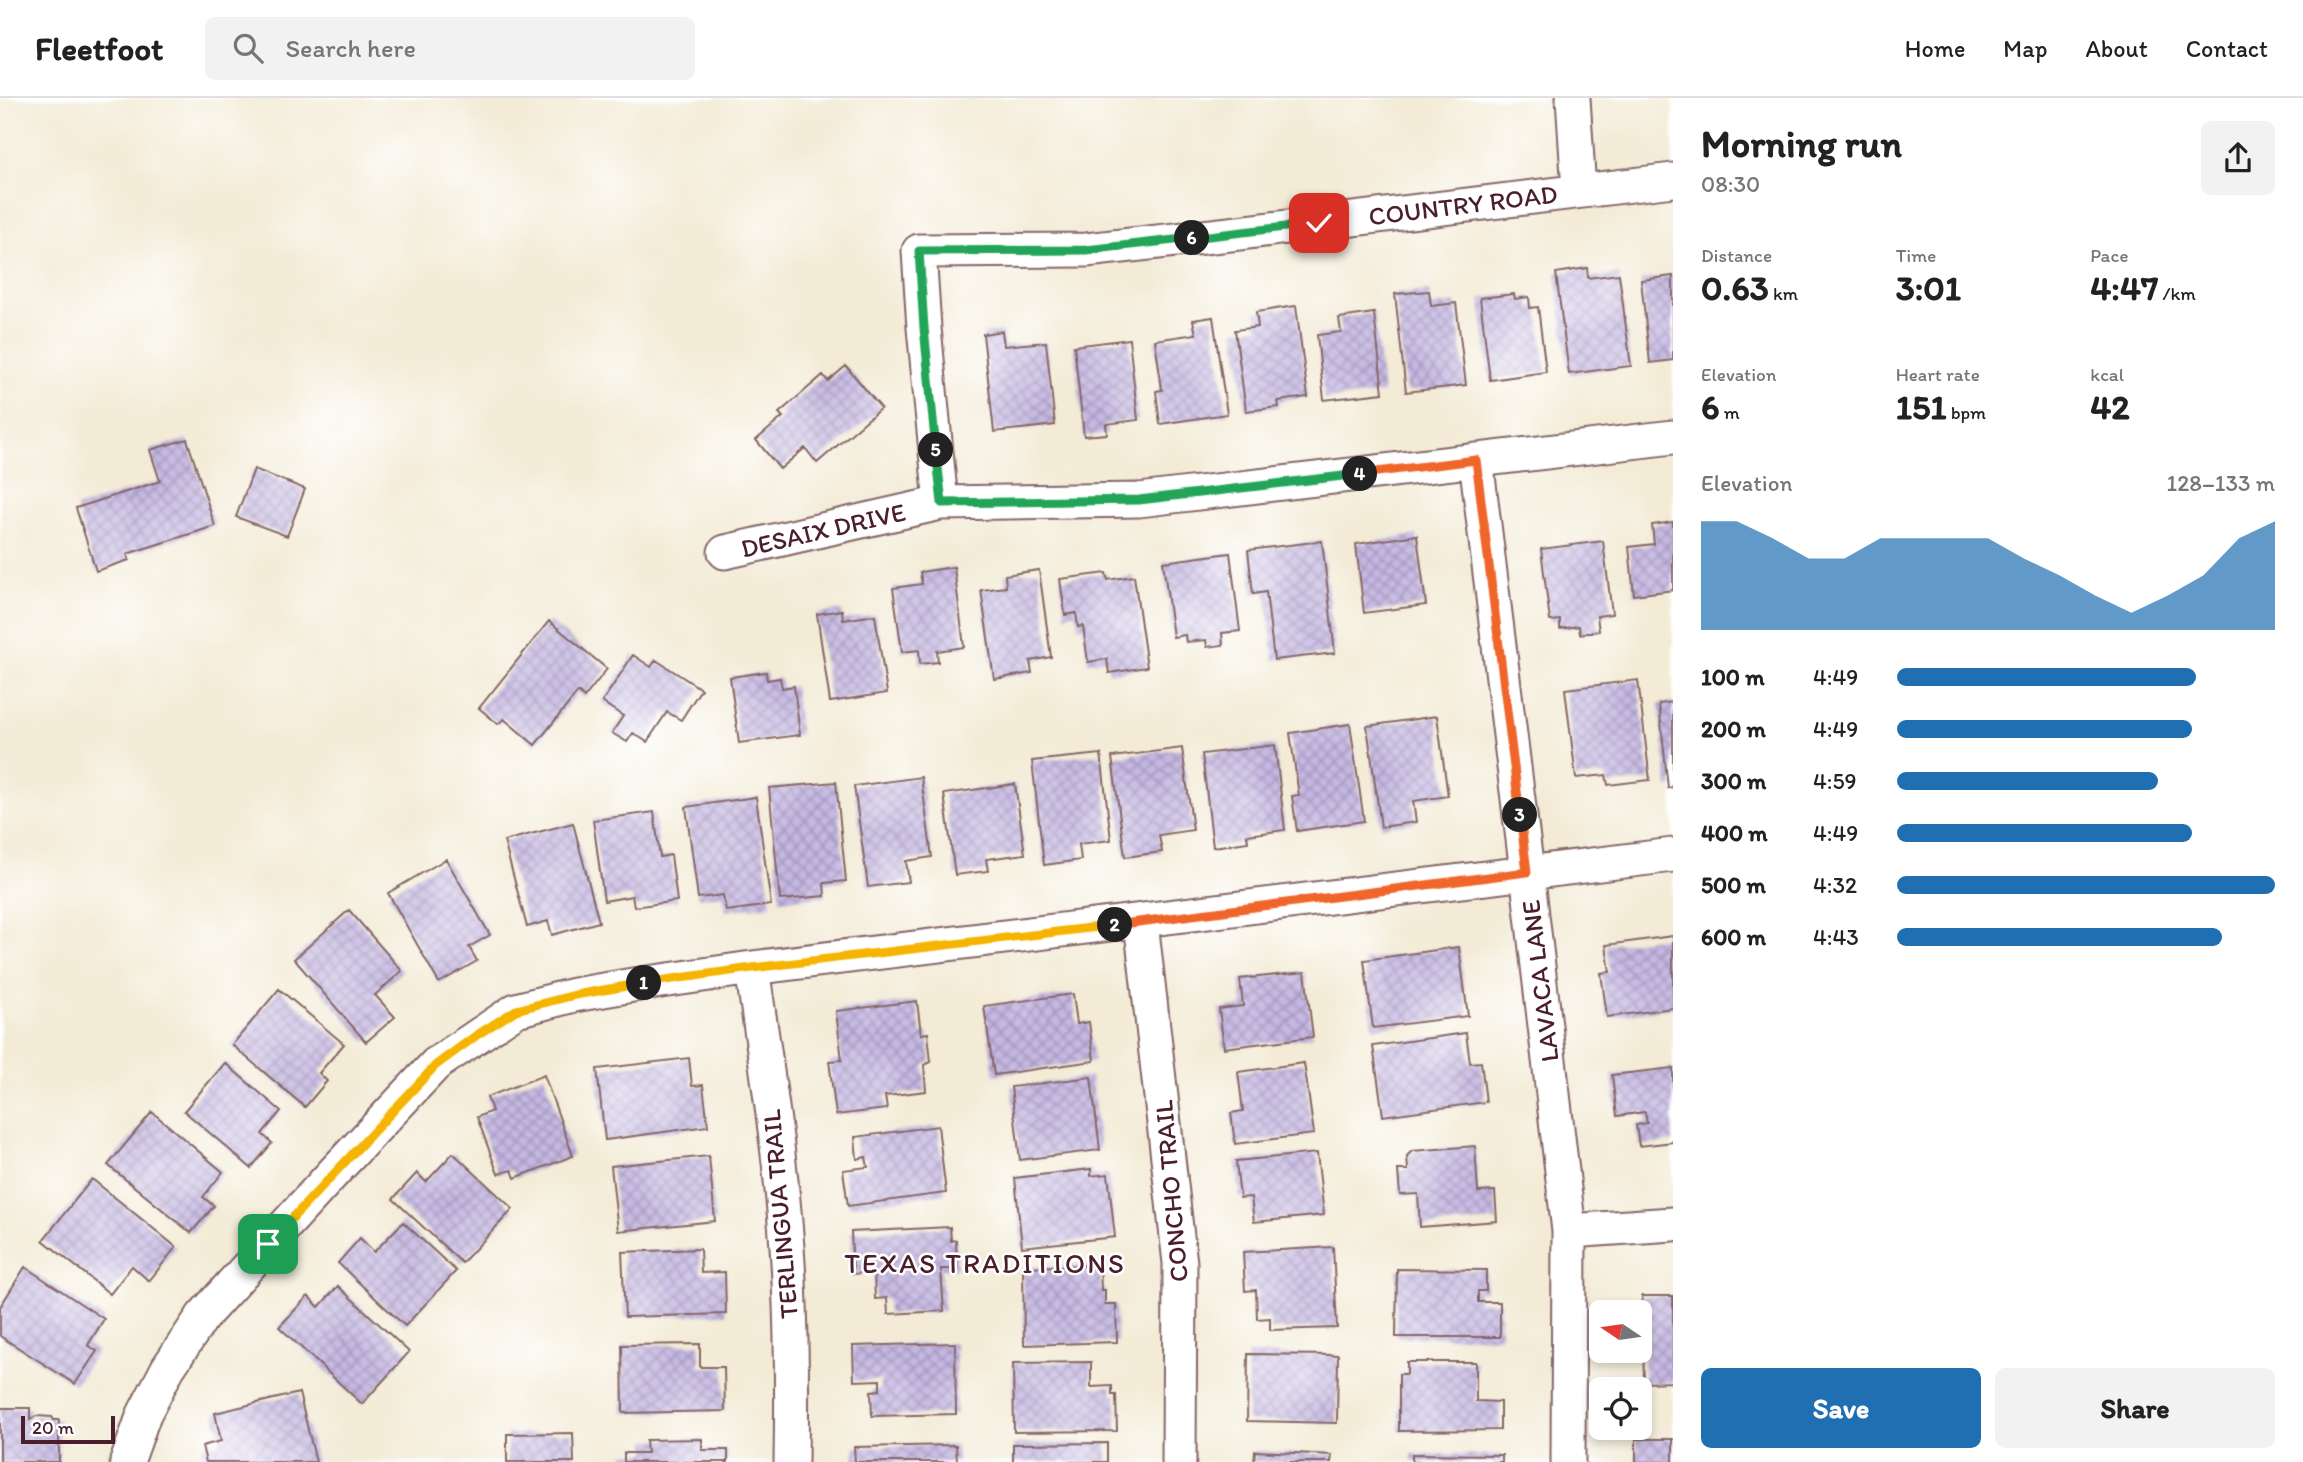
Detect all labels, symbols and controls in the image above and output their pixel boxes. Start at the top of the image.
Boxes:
search box [205,17,695,80]
text: Fleetfoot [35,29,163,68]
icon: search [229,29,267,67]
text: Search here [285,32,416,64]
text: Home [1905,34,1965,63]
text: Map [2003,34,2047,63]
text: About [2085,34,2148,63]
text: Contact [2186,34,2268,63]
text: Morning run [1701,121,1902,167]
button: share [2201,121,2275,195]
text: 08:30 [1701,170,1760,198]
street label: COUNTRY ROAD [1367,178,1559,232]
pin [1289,193,1349,253]
icon: check [1300,204,1338,242]
pin: 6 [1174,220,1210,256]
text: 6 [1186,226,1197,249]
text: Distance [1701,244,1772,267]
text: Time [1896,244,1936,267]
text: Pace [2090,244,2128,267]
text: 0.63 [1701,267,1769,309]
text: 3:01 [1896,267,1961,309]
text: 4:47 [2090,267,2158,309]
text: km [1769,282,1798,305]
text: /km [2158,282,2196,305]
text: Elevation [1701,363,1777,386]
text: Heart rate [1896,363,1980,386]
text: kcal [2090,363,2124,386]
text: 6 [1701,386,1720,428]
text: 151 [1896,386,1947,428]
text: 42 [2090,386,2130,428]
text: m [1720,401,1740,424]
text: bpm [1947,401,1986,424]
pin: 5 [918,432,954,468]
text: 5 [931,438,940,461]
pin: 4 [1342,456,1378,492]
text: 4 [1354,462,1365,485]
text: Elevation [1701,469,1792,497]
text: 128–133 m [2167,469,2275,497]
street label: DESAIX DRIVE [738,496,908,564]
text: 100 m [1701,663,1765,691]
text: 4:49 [1813,663,1858,691]
text: 200 m [1701,715,1766,743]
text: 4:49 [1813,715,1858,743]
text: 300 m [1701,767,1766,795]
text: 4:59 [1813,767,1857,795]
pin: 3 [1502,798,1538,832]
text: 3 [1514,803,1525,826]
text: 400 m [1701,819,1768,847]
text: 4:49 [1813,819,1858,847]
text: 500 m [1701,871,1766,899]
text: 4:32 [1813,871,1857,899]
street label: LAVACA LANE [1514,898,1566,1064]
pin: 2 [1098,908,1132,942]
text: 2 [1110,913,1120,936]
text: 600 m [1701,923,1766,951]
text: 4:43 [1813,923,1859,951]
pin: 1 [626,966,662,1001]
text: 1 [639,971,648,994]
street label: CONCHO TRAIL [1147,1099,1195,1283]
street label: TERLINGUA TRAIL [755,1108,805,1320]
pin [238,1214,298,1274]
icon: arrive [249,1225,287,1263]
district label: TEXAS TRADITIONS [844,1246,1126,1280]
north arrow [1589,1300,1652,1363]
map controls [1589,1300,1652,1440]
button: Save [1701,1368,1981,1448]
button: Share [1995,1368,2275,1448]
button: locate [1589,1377,1652,1440]
scale bar [21,1413,116,1445]
text: 20 m [32,1416,74,1439]

